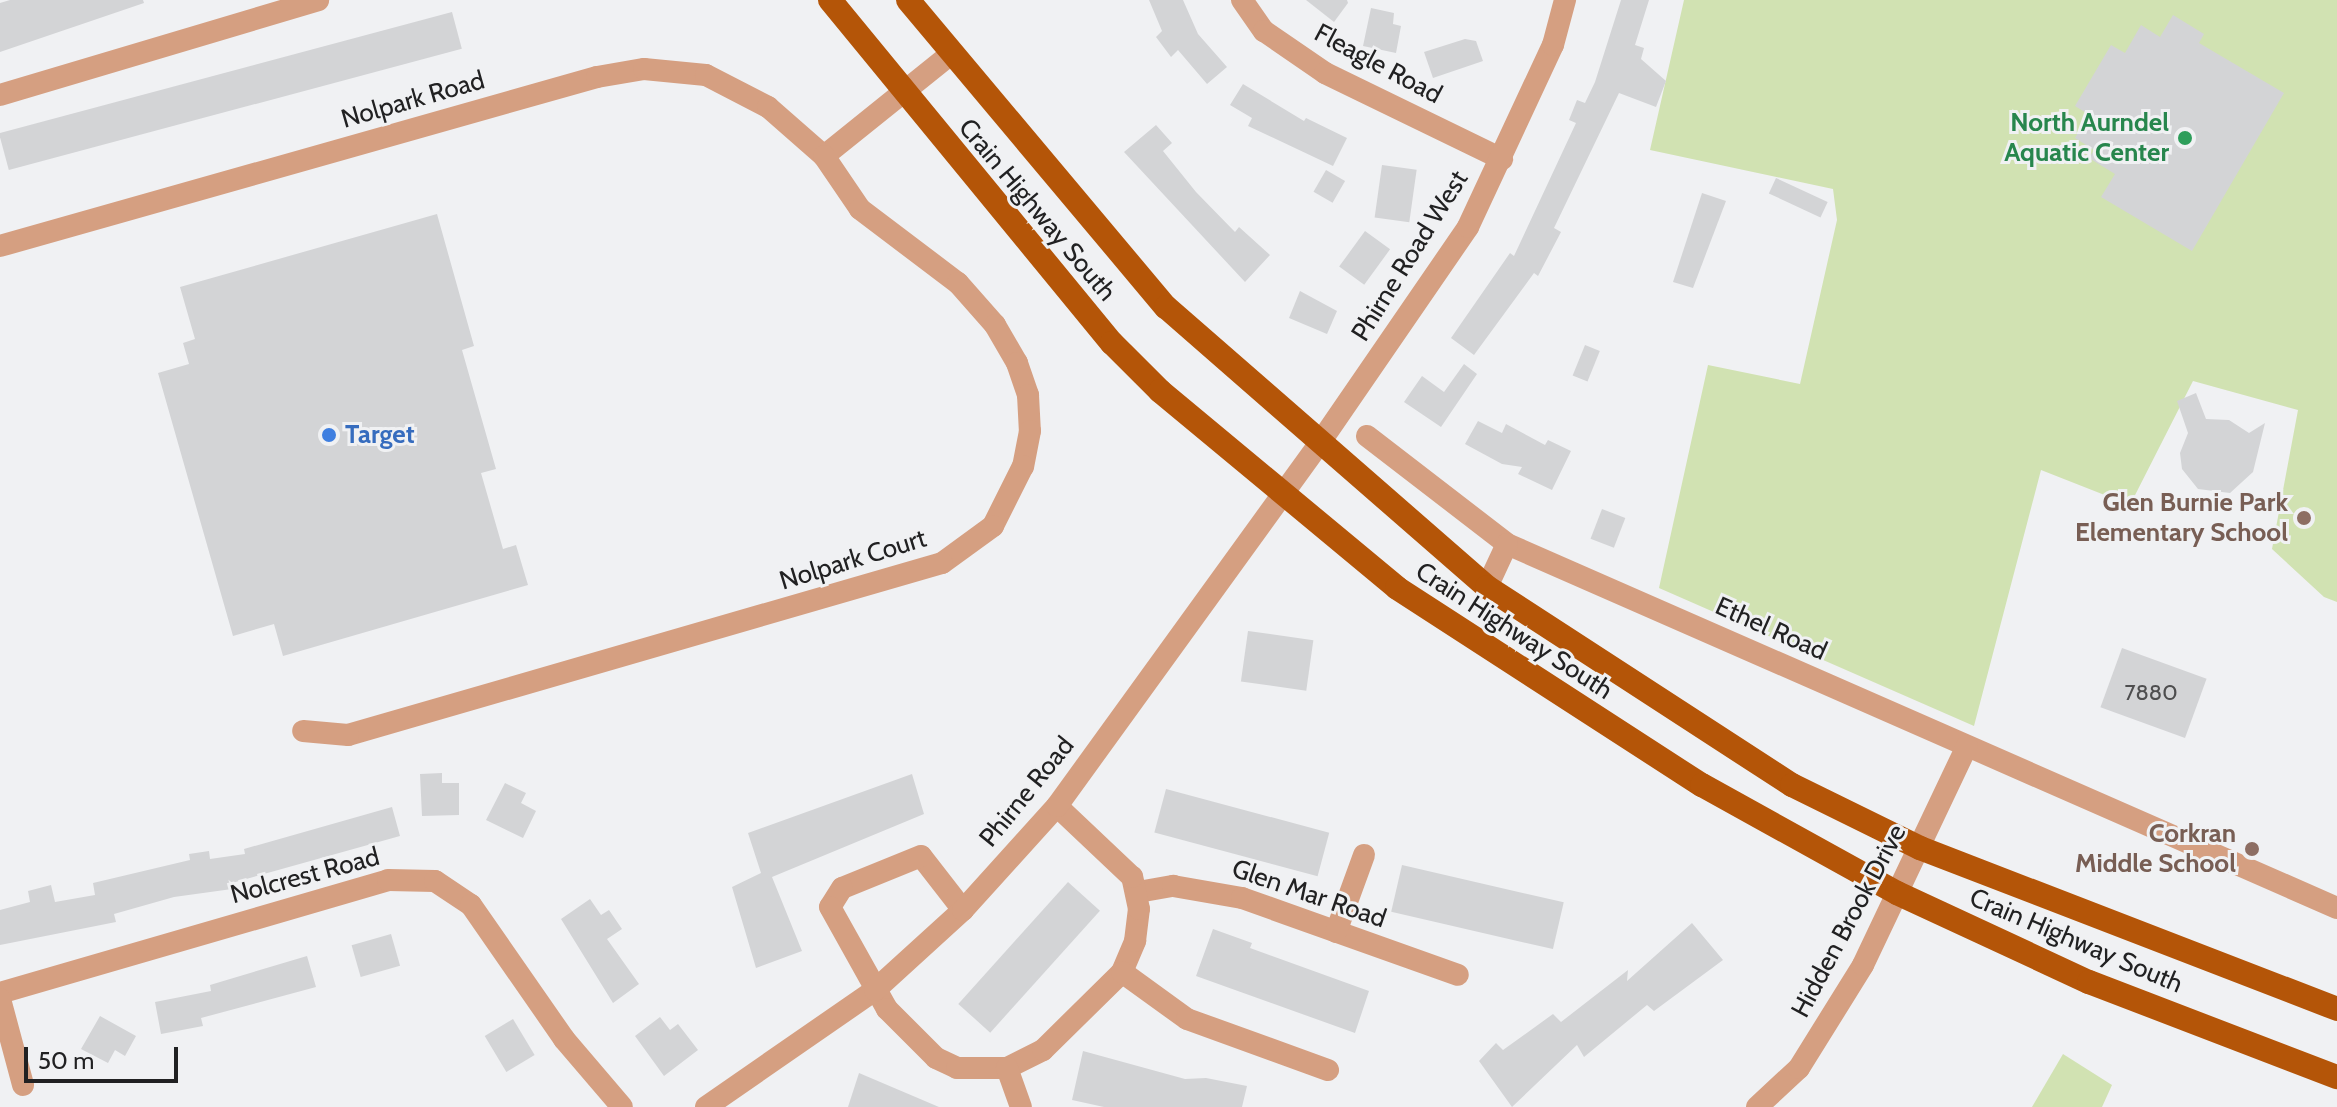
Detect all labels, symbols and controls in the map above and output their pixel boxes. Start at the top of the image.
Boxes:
street label: Fleagle Road [1309,17,1447,111]
street label: Nolpark Road [338,65,488,135]
place label: North Aurndel Aquatic Center [2004,107,2169,168]
street label: Crain Highway South [952,113,1122,307]
marker: North Aurndel Aquatic Center [2176,129,2194,147]
street label: Phirne Road West [1345,165,1475,347]
place label: Target [345,419,415,451]
marker: Target [320,426,338,444]
place label: Glen Burnie Park Elementary School [2075,487,2288,548]
marker: Glen Burnie Park Elementary School [2295,509,2313,527]
street label: Nolpark Court [776,523,930,597]
street label: Crain Highway South [1410,556,1618,706]
street label: Ethel Road [1710,591,1832,667]
house number: 7880 [2124,680,2178,706]
street label: Phirne Road [973,731,1081,853]
place label: Corkran Middle School [2075,818,2236,880]
street label: Hidden Brook Drive [1785,819,1913,1023]
marker: Corkran Middle School [2243,840,2261,858]
street label: Nolcrest Road [227,841,383,911]
street label: Glen Mar Road [1228,853,1390,935]
street label: Crain Highway South [1965,882,2187,1000]
scale bar [28,1031,182,1081]
text: 50 m [38,1046,94,1075]

